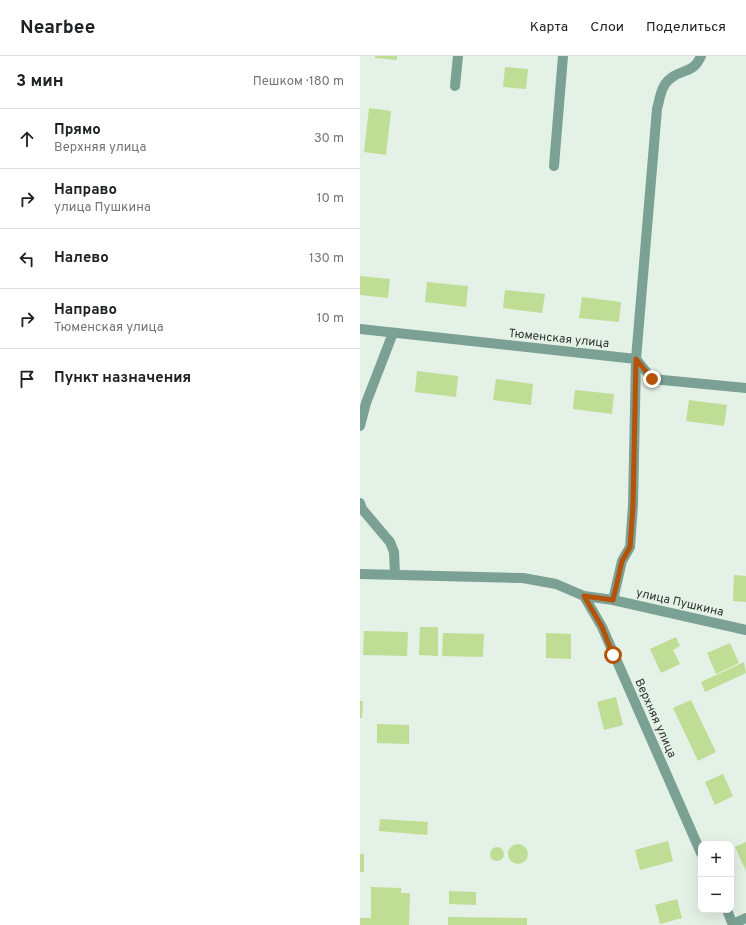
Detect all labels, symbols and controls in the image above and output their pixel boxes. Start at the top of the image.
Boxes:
text: Nearbee [20,16,95,40]
text: Карта [530,19,568,36]
text: Слои [590,19,624,36]
text: Поделиться [646,19,726,36]
text: 3 мин [16,71,64,93]
text: Пешком · 180 m [253,74,344,90]
text: Прямо [54,121,101,140]
icon: ahead [16,128,38,150]
text: 30 m [314,131,344,147]
text: Верхняя улица [54,140,146,156]
text: Направо [54,181,117,200]
icon: right [16,188,38,210]
text: 10 m [317,191,344,207]
text: улица Пушкина [54,200,151,216]
icon: left [16,248,38,270]
text: Налево [54,249,109,268]
text: 130 m [309,251,344,267]
text: Направо [54,301,117,320]
icon: right [16,308,38,330]
text: 10 m [317,311,344,327]
text: Тюменская улица [54,320,164,336]
street label: Тюменская улица [508,326,610,352]
icon: arrive [16,368,38,390]
text: Пункт назначения [54,369,191,388]
route end [643,370,661,388]
street label: улица Пушкина [634,585,725,621]
route start [604,646,622,664]
street label: Верхняя улица [630,676,680,761]
map controls [698,841,734,913]
button: + [698,841,734,877]
button: − [698,877,734,913]

